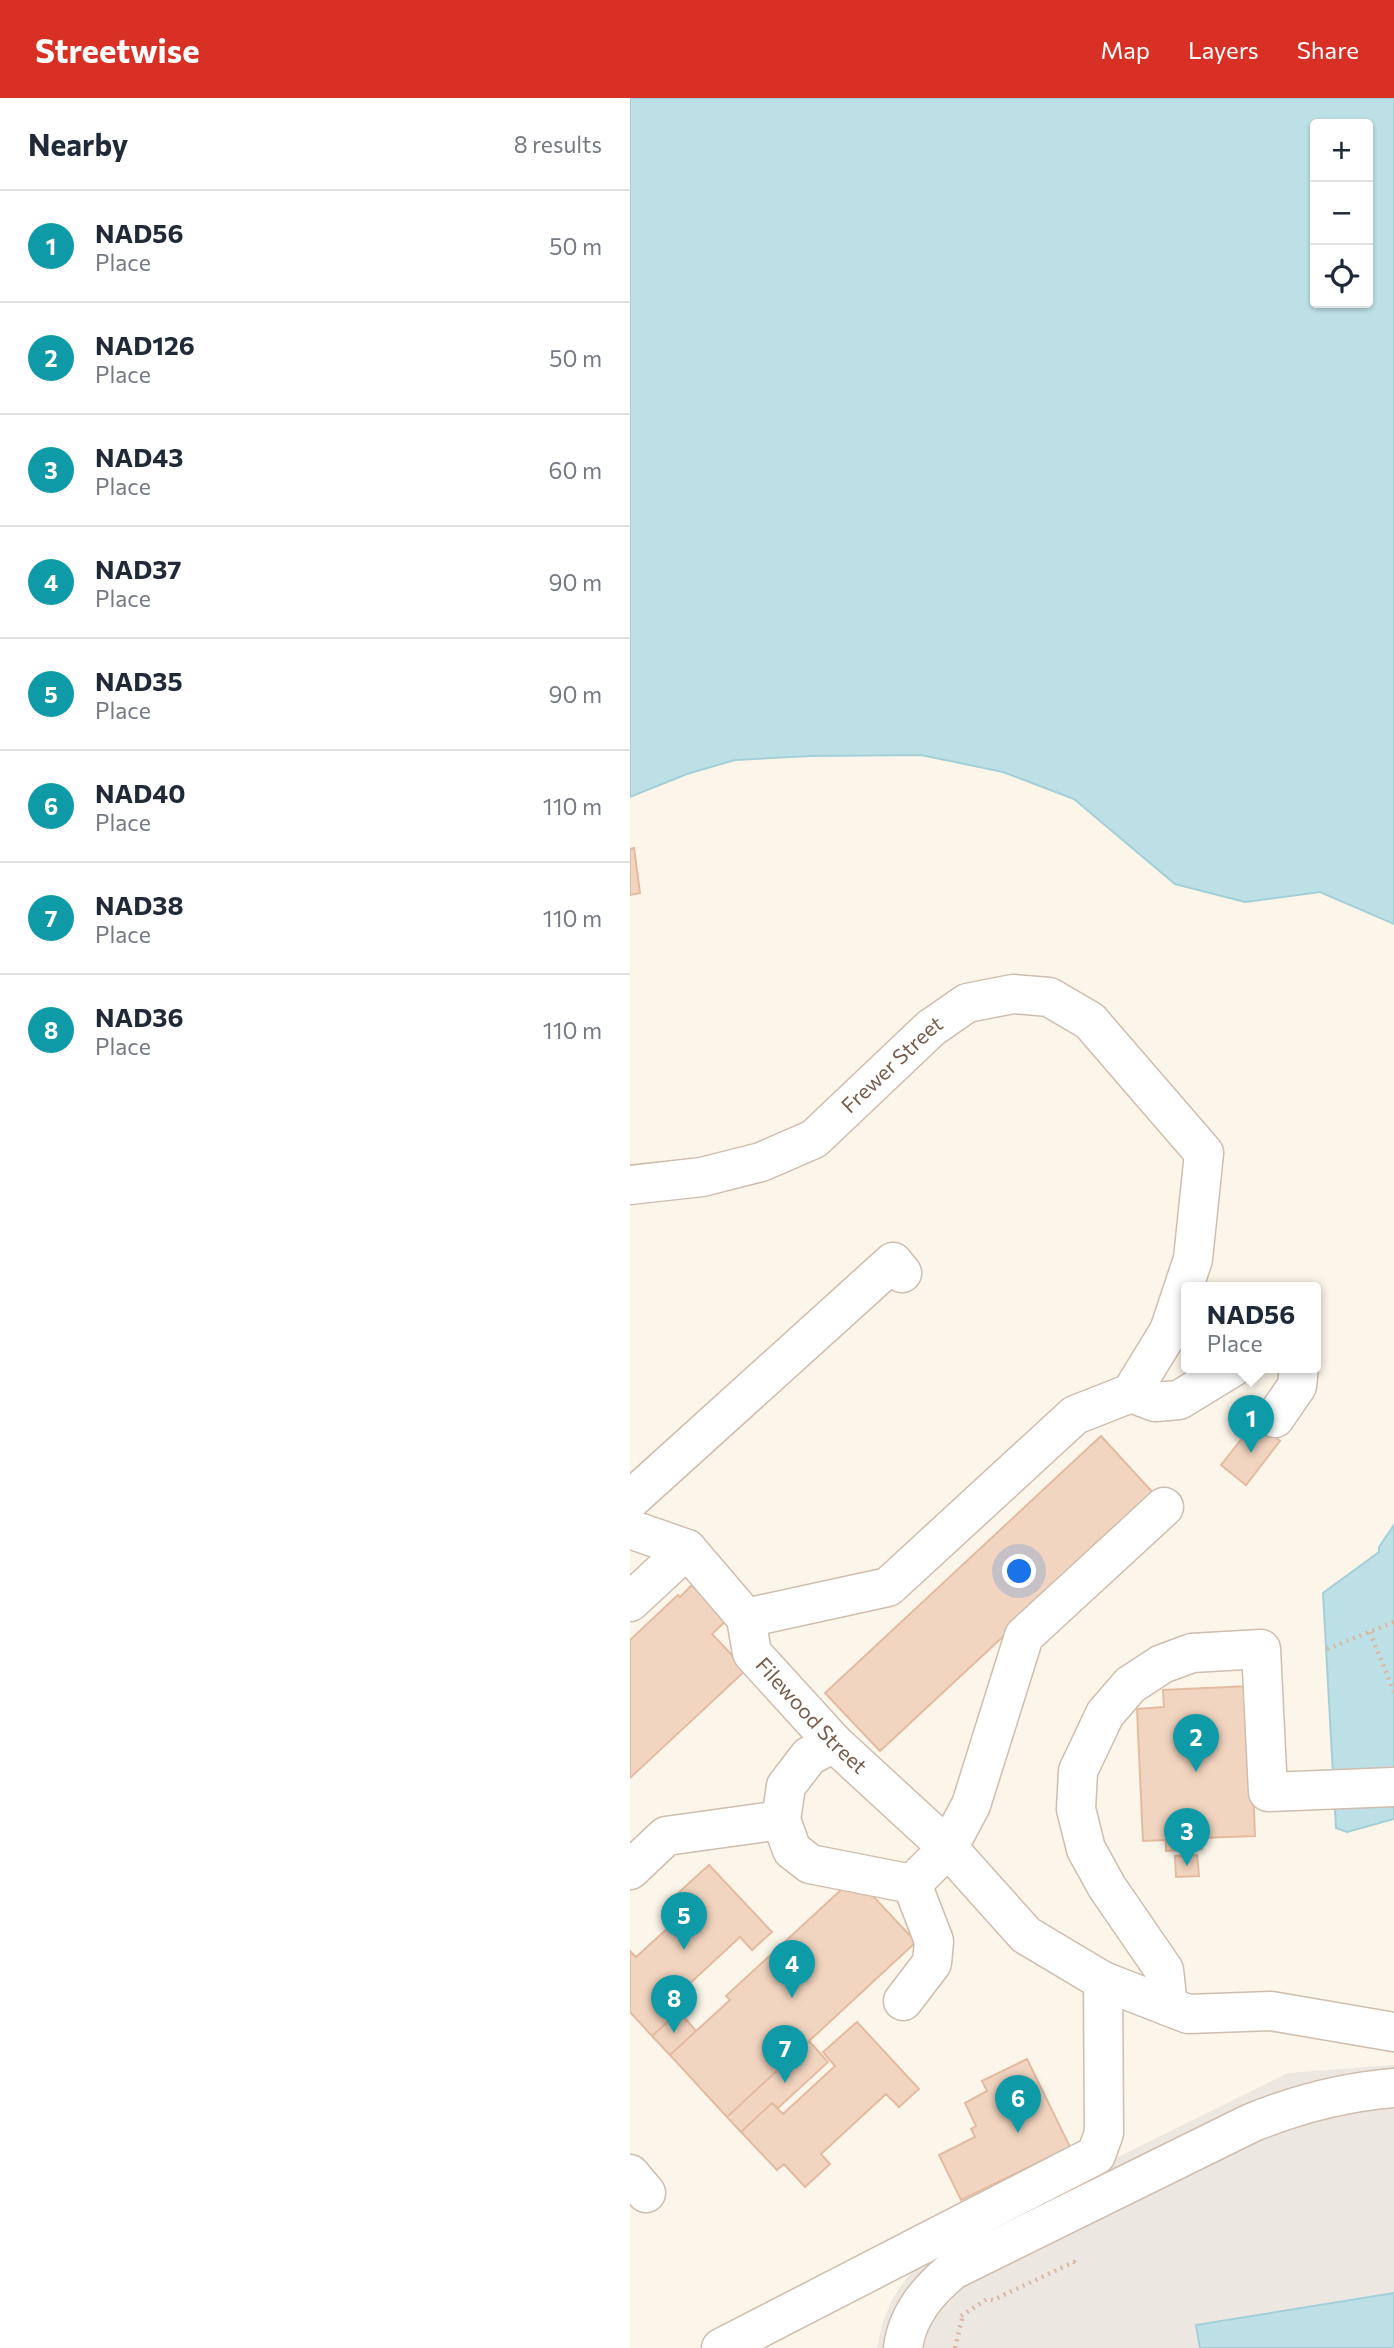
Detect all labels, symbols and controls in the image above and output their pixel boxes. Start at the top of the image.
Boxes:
text: Streetwise [35,29,200,70]
text: Map [1101,35,1150,64]
text: Layers [1188,35,1259,64]
text: Share [1297,35,1359,64]
map controls [1310,119,1373,308]
button: + [1310,119,1373,182]
text: Nearby [28,125,128,162]
text: 8 results [514,130,602,158]
button: − [1310,182,1373,245]
text: NAD56 [95,217,183,248]
text: 1 [46,232,56,260]
text: 50 m [549,232,602,260]
button: locate [1310,245,1373,308]
text: Place [95,248,151,276]
text: NAD126 [95,329,195,360]
text: 2 [44,344,58,372]
text: 50 m [549,344,602,372]
text: Place [95,360,151,388]
text: NAD43 [95,441,183,472]
text: 3 [44,456,58,484]
text: 60 m [549,456,602,484]
text: Place [95,472,151,500]
text: NAD37 [95,553,181,584]
text: 4 [44,568,58,596]
text: 90 m [549,568,602,596]
text: Place [95,584,151,612]
text: NAD35 [95,665,183,696]
text: 5 [44,680,58,708]
text: 90 m [549,680,602,708]
text: Place [95,696,151,724]
text: NAD40 [95,777,185,808]
text: 6 [44,792,58,820]
text: 110 m [543,792,602,820]
text: Place [95,808,151,836]
text: NAD38 [95,889,183,920]
text: 7 [45,904,57,932]
text: 110 m [543,904,602,932]
text: Place [95,920,151,948]
text: NAD36 [95,1001,183,1032]
street label: Frewer Street [836,1010,947,1117]
text: 8 [44,1016,58,1044]
text: 110 m [543,1016,602,1044]
text: Place [95,1032,151,1060]
popup [1181,1282,1321,1373]
text: NAD56 [1207,1298,1295,1329]
text: Place [1207,1329,1263,1357]
pin: 1 [1228,1395,1274,1453]
your location [1002,1554,1036,1588]
street label: Filewood Street [751,1652,873,1778]
pin: 2 [1173,1714,1219,1772]
pin: 3 [1164,1808,1210,1866]
pin: 5 [661,1892,707,1950]
pin: 4 [769,1940,815,1998]
pin: 8 [651,1975,697,2033]
pin: 7 [762,2025,808,2083]
pin: 6 [995,2075,1041,2133]

